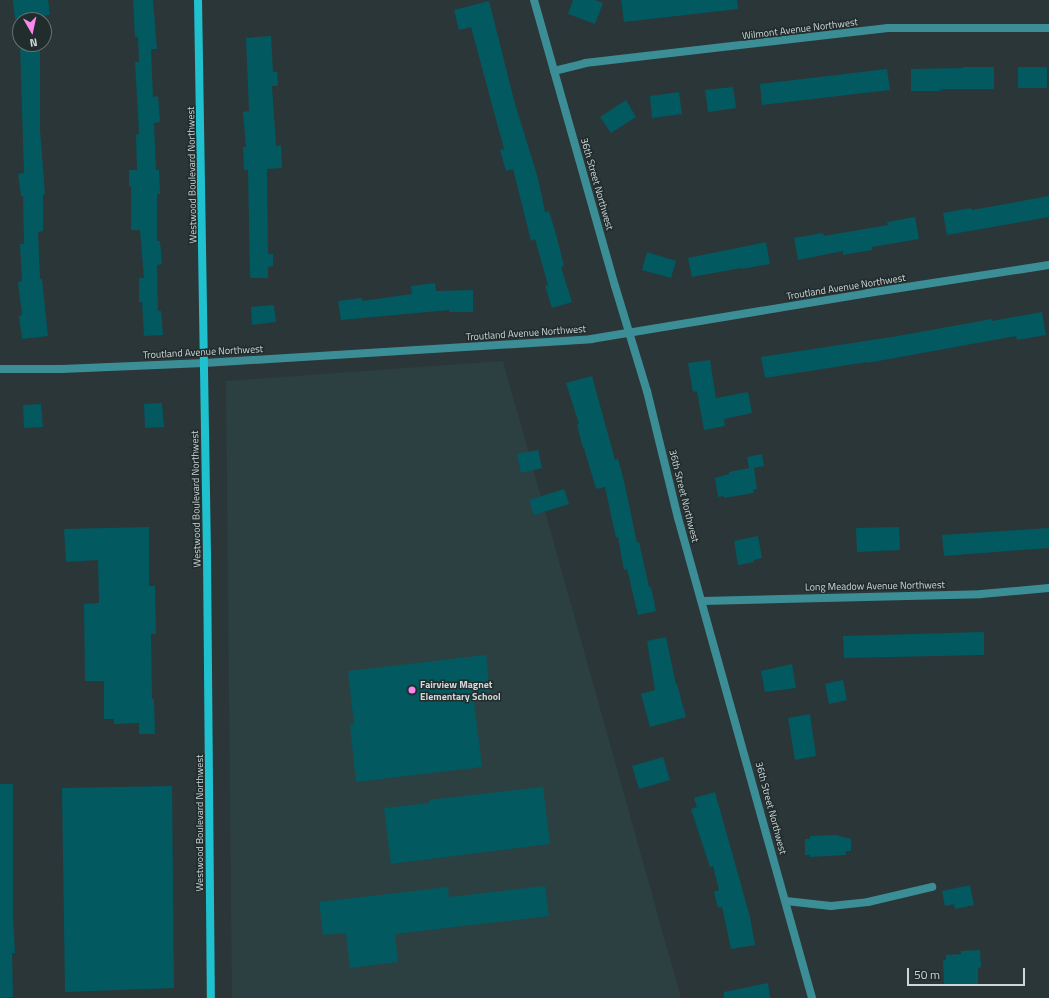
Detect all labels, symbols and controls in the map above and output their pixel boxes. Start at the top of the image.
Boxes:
north arrow [12,12,52,52]
street label: Wilmont Avenue Northwest [741,16,859,42]
text: N [29,34,39,51]
street label: Westwood Boulevard Northwest [185,106,199,244]
street label: 36th Street Northwest [578,137,616,231]
street label: Troutland Avenue Northwest [786,272,906,302]
street label: Troutland Avenue Northwest [465,323,587,343]
street label: Troutland Avenue Northwest [142,343,264,361]
street label: Westwood Boulevard Northwest [189,430,203,568]
street label: 36th Street Northwest [667,448,701,544]
street label: Long Meadow Avenue Northwest [805,579,945,593]
place label: Fairview Magnet Elementary School [420,678,501,702]
marker: Fairview Magnet Elementary School [407,685,417,695]
street label: Westwood Boulevard Northwest [194,754,206,892]
street label: 36th Street Northwest [753,760,789,856]
scale bar [909,960,1027,986]
text: 50 m [914,965,940,984]

